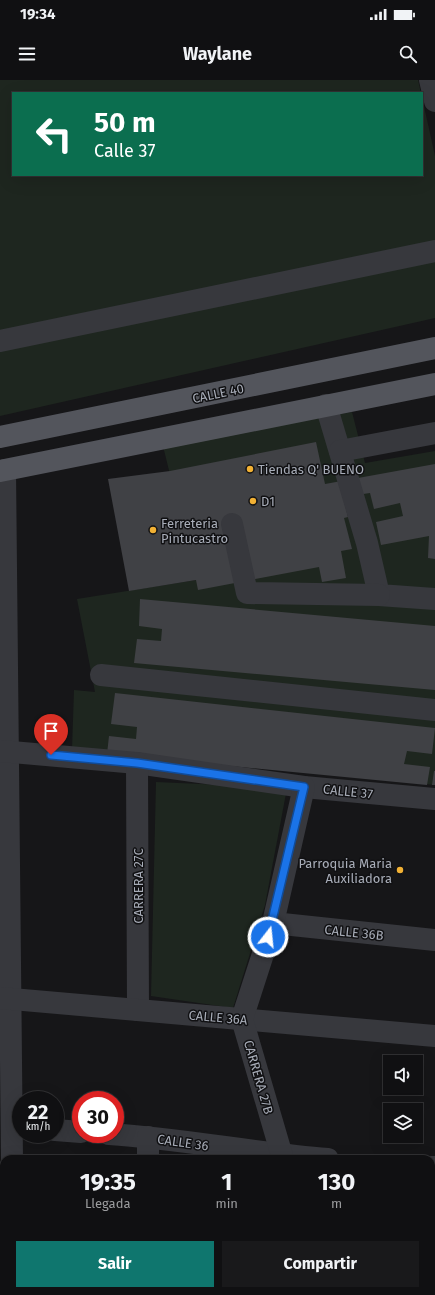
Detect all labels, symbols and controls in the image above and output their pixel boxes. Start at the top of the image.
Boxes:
text: 19:34 [20,5,55,23]
icon: menu [16,43,38,65]
text: Waylane [183,43,252,65]
icon: search [397,43,419,65]
text: 50 m [94,106,156,139]
icon: left [28,108,80,160]
text: Calle 37 [94,140,155,162]
street label: CALLE 40 [191,381,245,406]
place label: Tiendas Q' BUENO [258,462,364,477]
marker: Tiendas Q' BUENO [245,464,255,474]
place label: D1 [261,494,275,509]
marker: D1 [248,496,258,506]
place label: Ferreteria Pintucastro [161,516,228,546]
marker: Ferreteria Pintucastro [148,525,158,535]
pin [34,714,68,755]
icon: arrive [40,720,62,742]
street label: CALLE 37 [322,781,374,802]
street label: CARRERA 27C [131,848,146,924]
place label: Parroquia Maria Auxiliadora [298,856,392,886]
marker: Parroquia Maria Auxiliadora [395,865,405,875]
position arrow [247,916,289,958]
street label: CALLE 36B [324,922,384,943]
street label: CALLE 36A [188,1007,249,1028]
street label: CARRERA 27B [241,1038,276,1116]
map controls [383,1055,423,1143]
button: sound [383,1055,423,1095]
speed limit sign: 30 [72,1091,124,1143]
text: 22 [28,1100,48,1124]
button: layers [383,1103,423,1143]
text: km/h [26,1121,50,1133]
street label: CALLE 36 [156,1131,210,1154]
text: 19:35 [80,1168,136,1196]
text: 1 [221,1168,232,1196]
text: 130 [318,1168,355,1196]
text: Llegada [85,1196,131,1211]
text: min [215,1196,238,1211]
text: m [331,1196,342,1211]
button: Salir [16,1241,214,1287]
button: Compartir [222,1241,419,1287]

